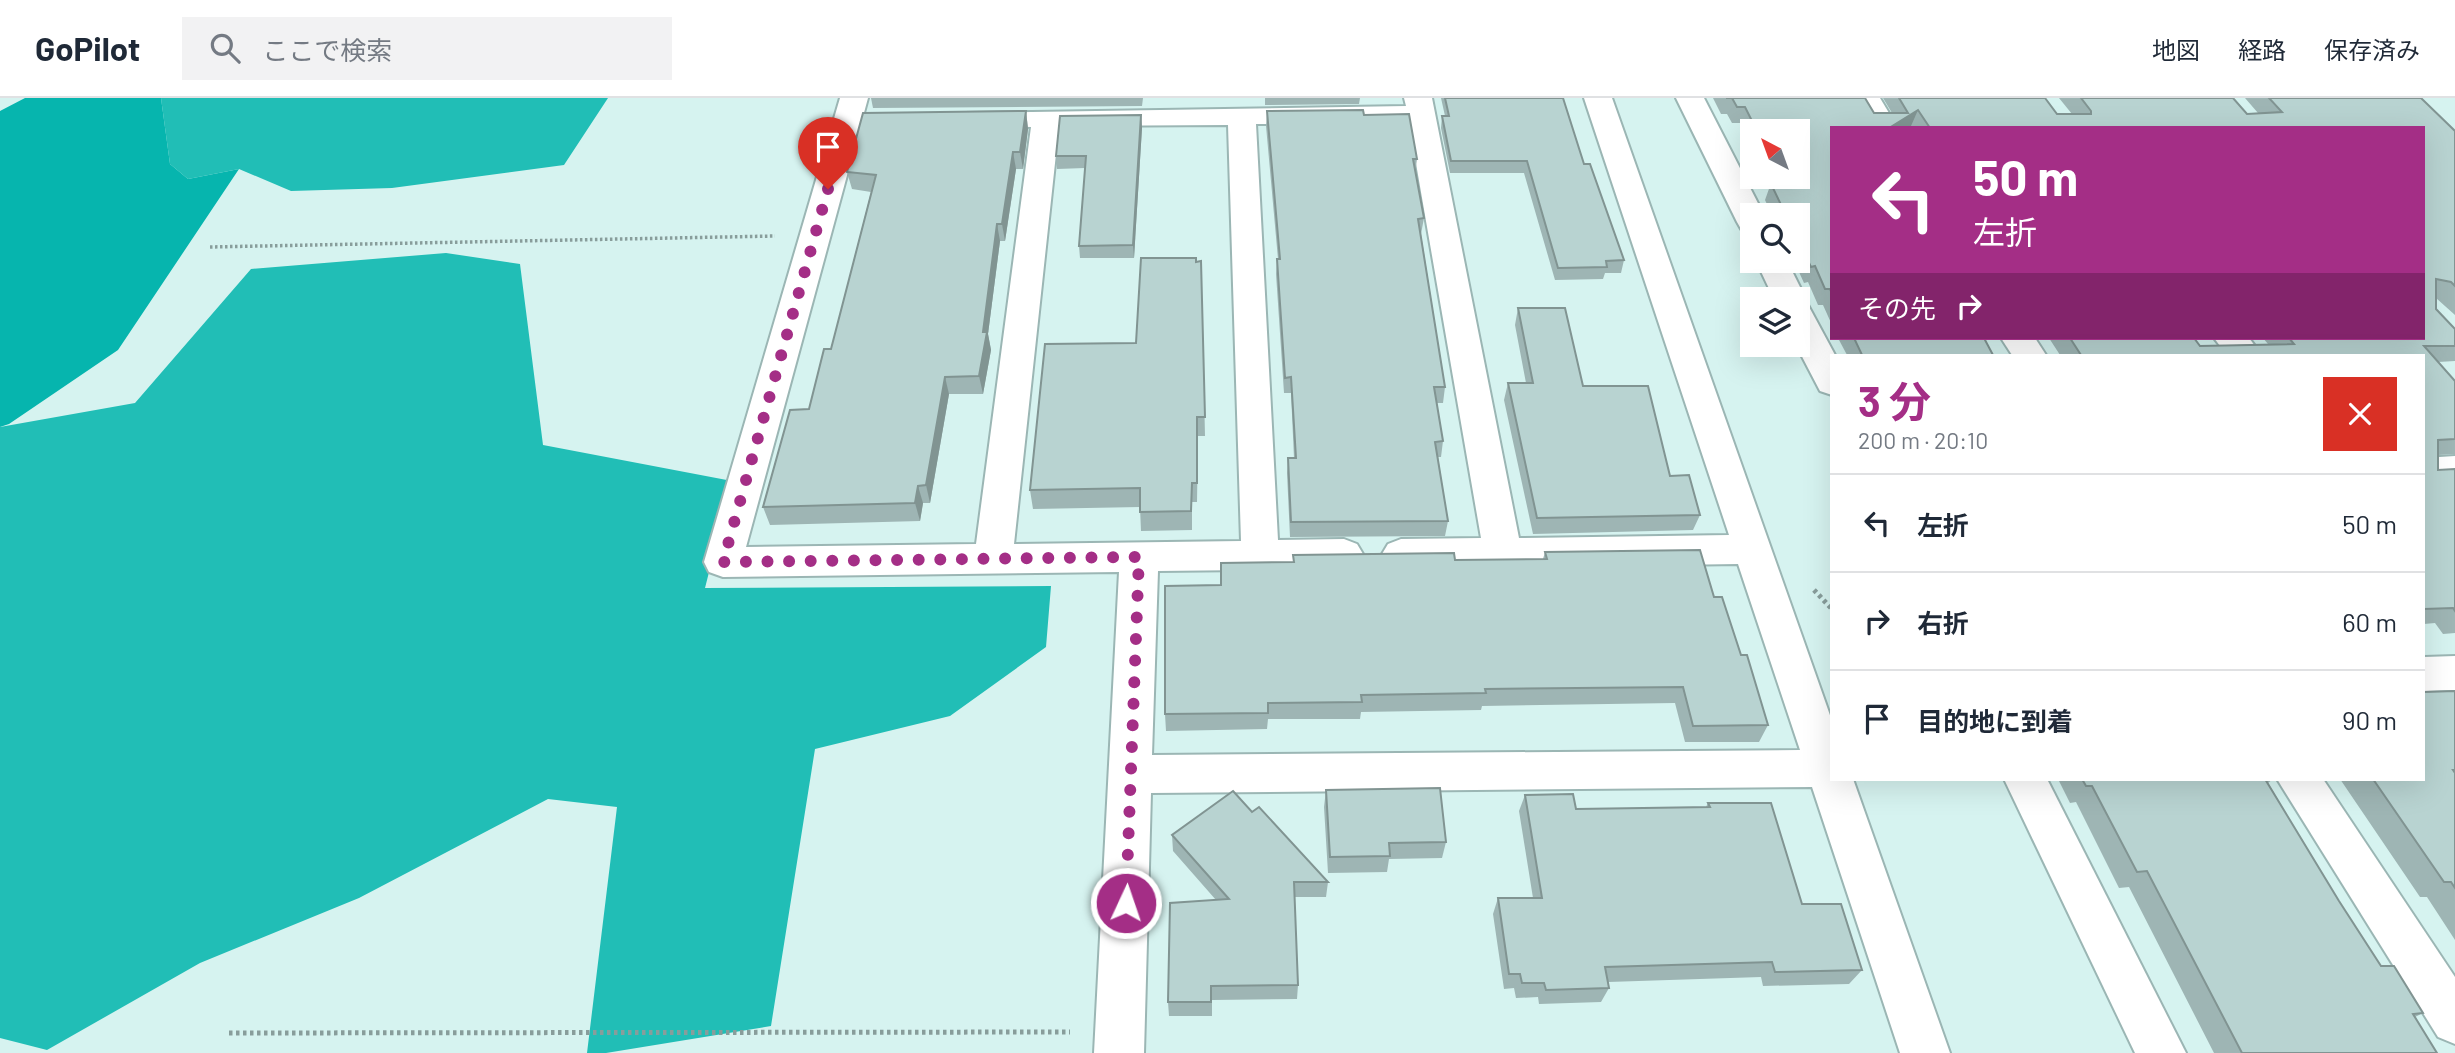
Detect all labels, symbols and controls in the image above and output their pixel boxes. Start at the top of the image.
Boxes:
search box [182,17,672,80]
text: GoPilot [35,28,140,68]
icon: search [206,29,244,67]
text: ここで検索 [262,34,392,65]
text: 地図 [2152,35,2200,64]
text: 経路 [2238,35,2286,64]
text: 保存済み [2324,35,2420,64]
pin [798,117,858,189]
north arrow [1740,119,1810,189]
map controls [1740,119,1810,357]
icon: arrive [809,128,847,166]
text: 50 m [1973,147,2078,206]
icon: left [1858,154,1949,245]
button: search [1740,203,1810,273]
text: 左折 [1973,212,2037,250]
button: layers [1740,287,1810,357]
icon: right [1950,287,1988,325]
text: その先 [1858,292,1936,323]
text: 3 分 [1858,375,1931,425]
button: close [2323,377,2397,451]
text: 200 m · 20:10 [1858,426,1988,454]
icon: left [1858,504,1896,542]
text: 50 m [2342,508,2397,539]
text: 左折 [1917,509,1969,540]
icon: right [1858,602,1896,640]
text: 60 m [2342,606,2397,637]
text: 右折 [1917,607,1969,638]
icon: arrive [1858,700,1896,738]
text: 90 m [2342,704,2397,735]
text: 目的地に到着 [1917,705,2073,736]
position arrow [1089,866,1163,940]

